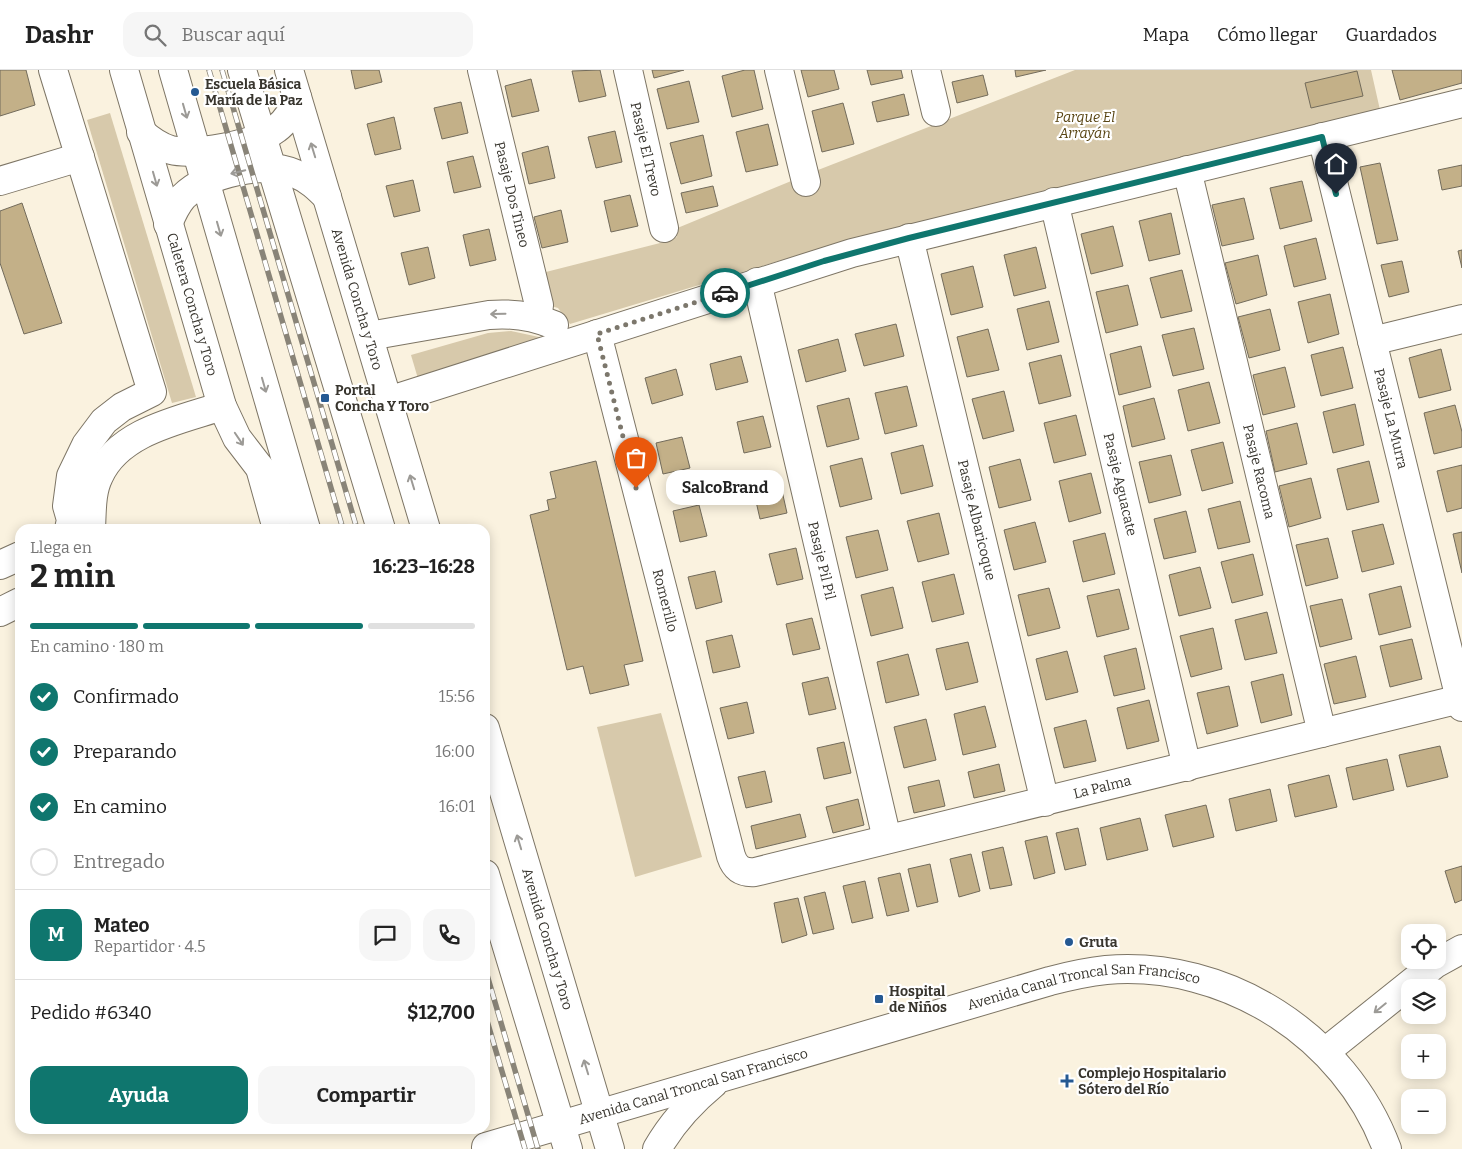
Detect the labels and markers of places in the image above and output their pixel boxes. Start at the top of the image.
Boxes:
place label: Escuela Básica María de la Paz [205,76,303,109]
marker: Escuela Básica María de la Paz [189,86,201,98]
pin [1315,143,1357,194]
place label: Portal Concha Y Toro [335,382,429,415]
marker: Portal Concha Y Toro [319,392,331,404]
pin [615,437,657,488]
callout: SalcoBrand [666,470,784,506]
place label: Gruta [1079,934,1118,951]
marker: Gruta [1063,936,1075,948]
place label: Hospital de Niños [889,983,947,1016]
marker: Hospital de Niños [873,993,885,1005]
place label: Complejo Hospitalario Sótero del Río [1078,1065,1226,1098]
marker: Complejo Hospitalario Sótero del Río [1060,1074,1074,1088]

